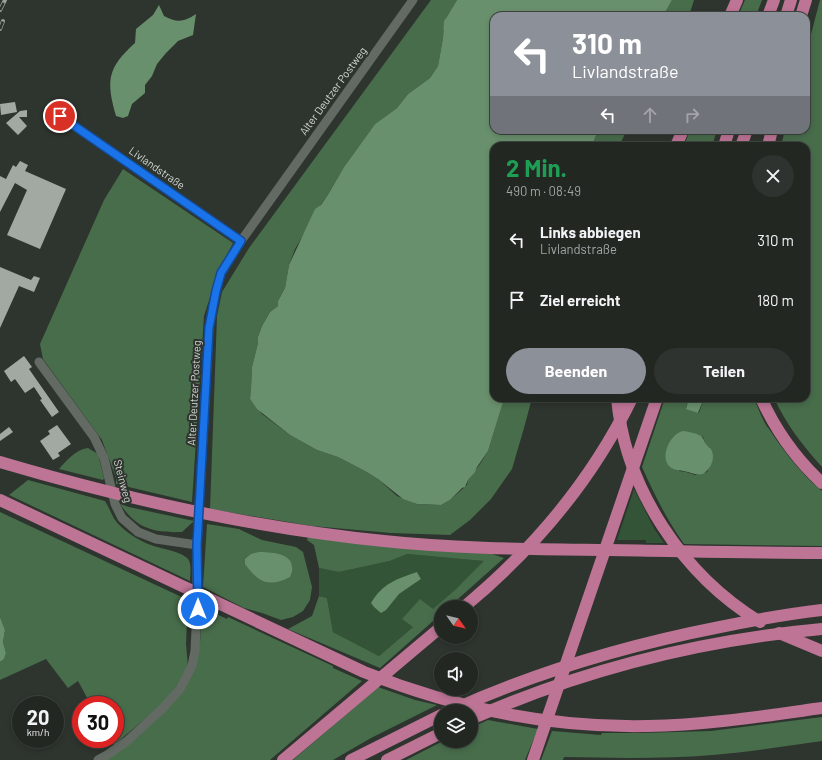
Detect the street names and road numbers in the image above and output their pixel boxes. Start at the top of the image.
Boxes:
street label: Alter Deutzer Postweg [296,44,369,137]
street label: Livlandstraße [127,144,188,192]
street label: Alter Deutzer Postweg [184,340,203,446]
street label: Steinweg [111,458,136,504]

